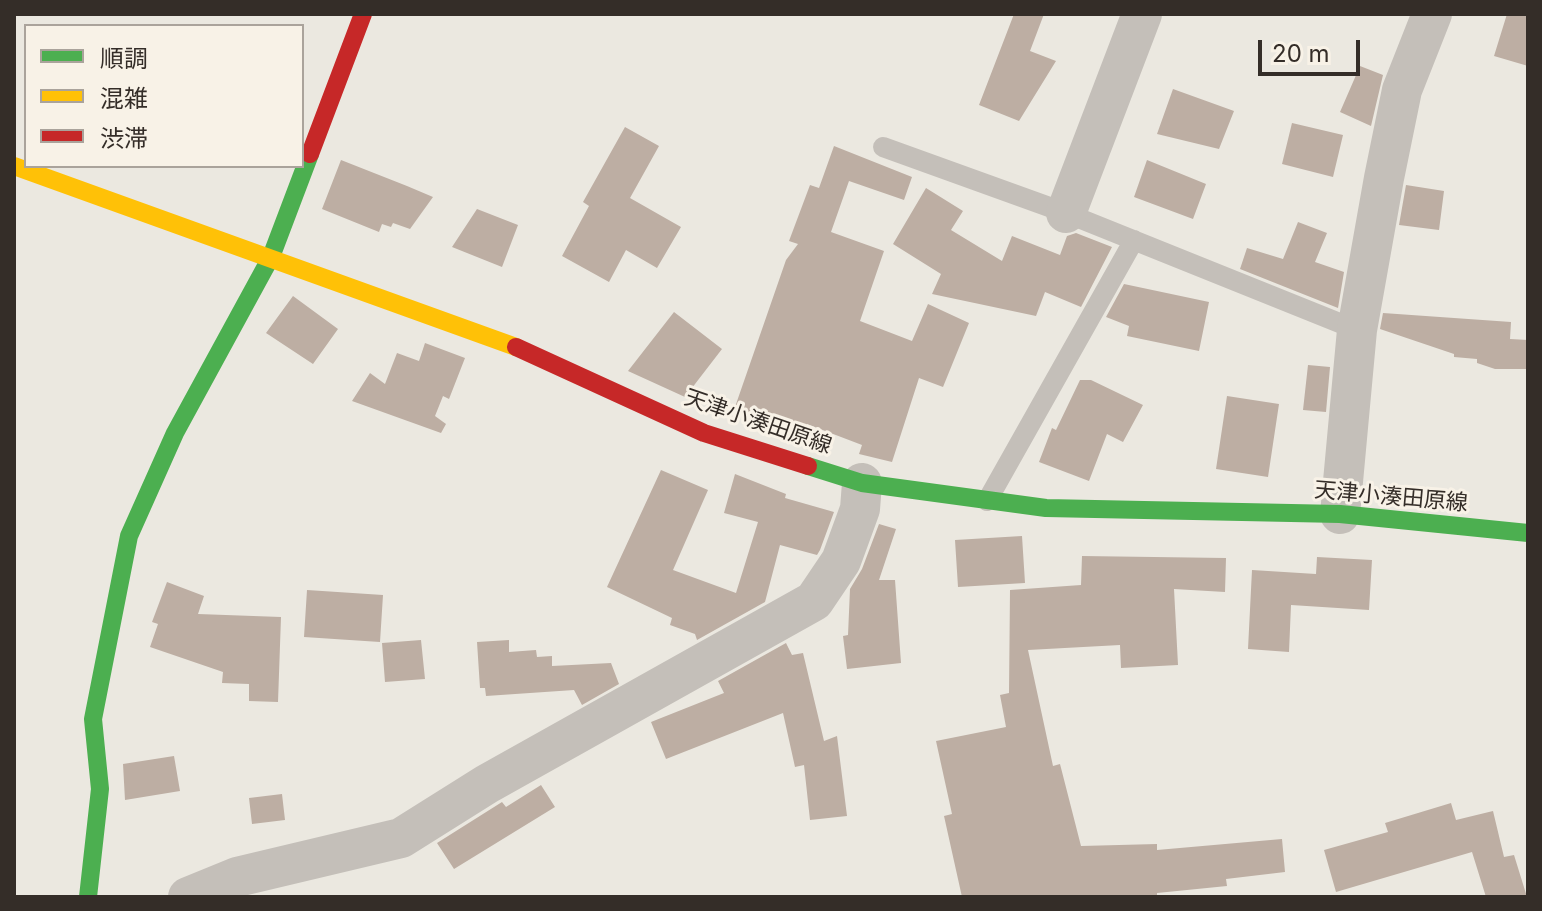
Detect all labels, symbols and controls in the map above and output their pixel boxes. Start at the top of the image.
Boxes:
legend [24,24,304,168]
scale bar [1262,24,1364,74]
text: 20 m [1272,39,1330,68]
text: 順調 [100,44,148,73]
text: 混雑 [100,84,148,113]
text: 渋滞 [100,124,148,153]
street label: 天津小湊田原線 [681,384,835,460]
street label: 天津小湊田原線 [1313,477,1469,517]

